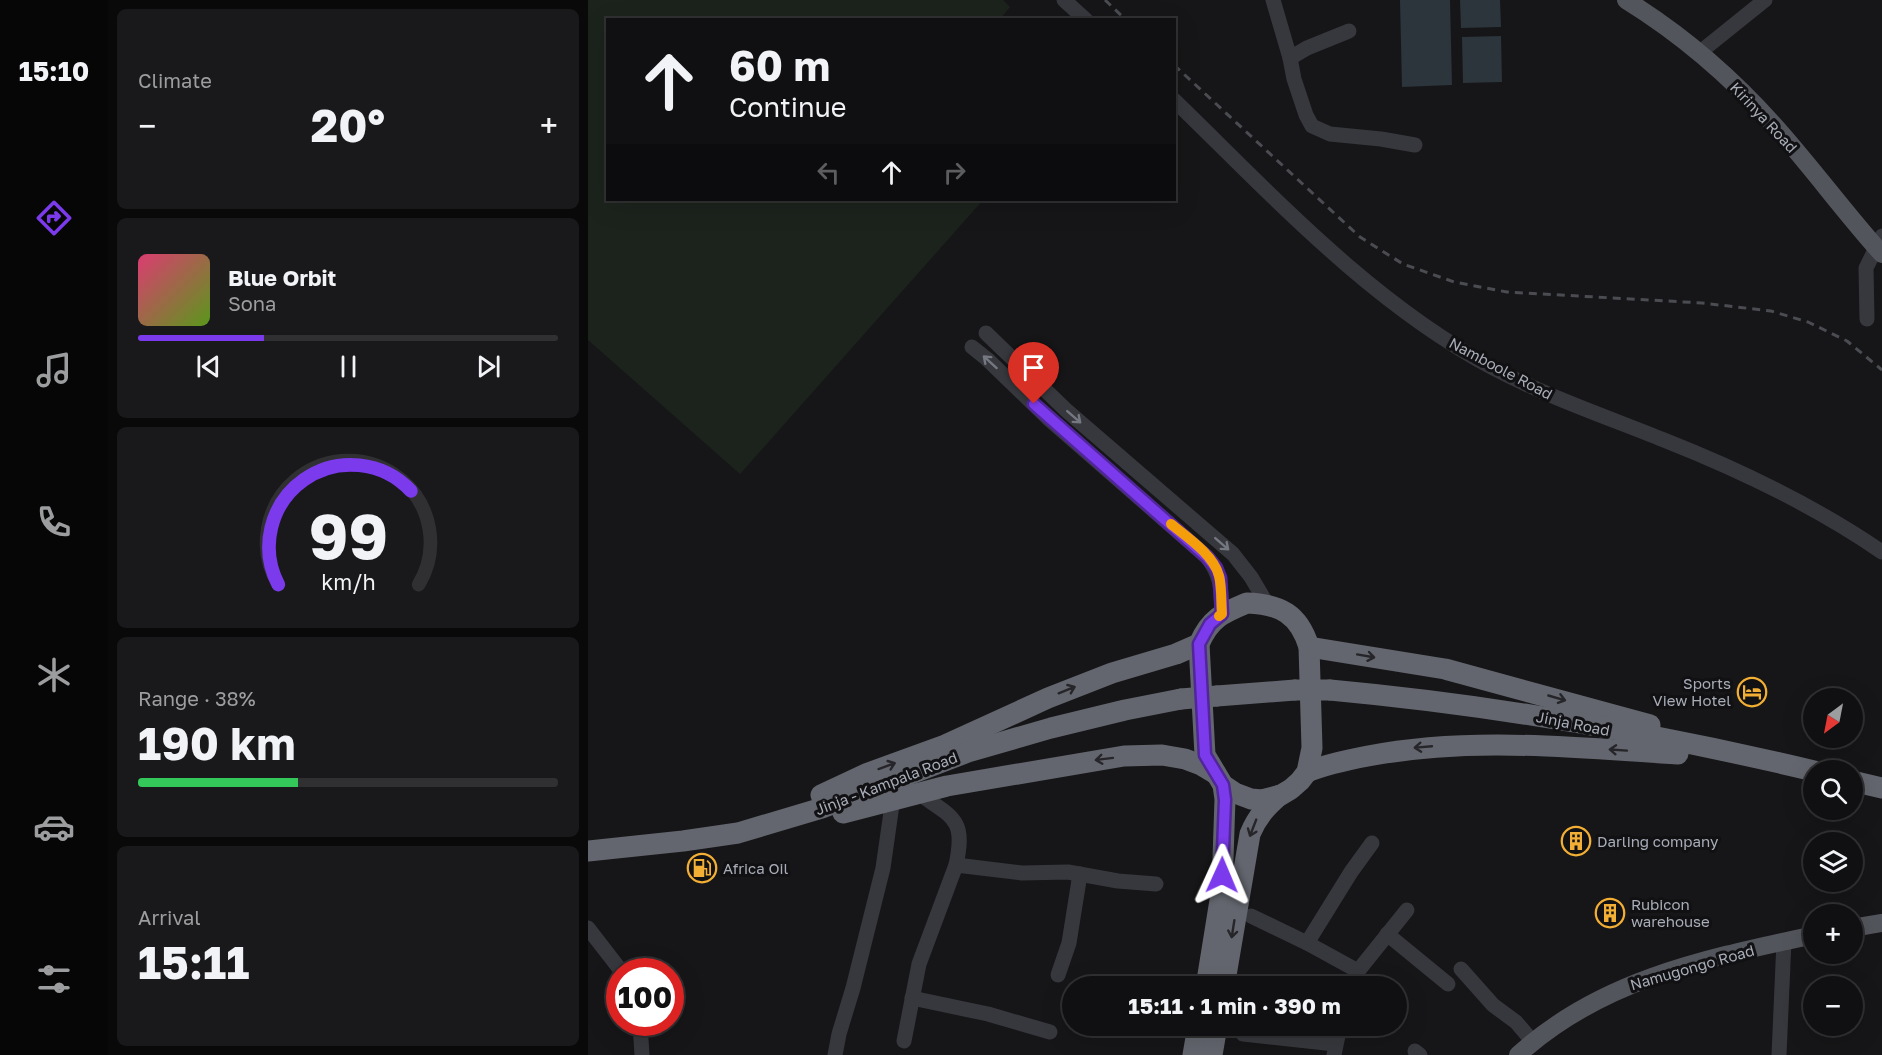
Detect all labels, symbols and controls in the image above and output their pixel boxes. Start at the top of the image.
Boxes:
text: 60 m [729,40,830,90]
icon: ahead [630,42,708,120]
text: 15:10 [19,55,89,87]
text: Climate [138,68,212,92]
street label: Kirinya Road [1727,78,1801,156]
text: Continue [729,91,847,123]
text: 20° [311,98,385,152]
text: − [138,106,156,145]
text: + [540,106,558,145]
icon: left [812,156,845,189]
icon: ahead [875,156,908,189]
icon: right [938,156,971,189]
icon: directions [33,197,75,239]
text: Blue Orbit [228,264,336,291]
text: Sona [228,291,276,315]
street label: Namboole Road [1446,333,1556,403]
pin [1008,342,1059,404]
icon: music [33,349,75,391]
icon: previous [192,350,225,383]
icon: pause [332,350,365,383]
icon: next [472,350,505,383]
icon: arrive [1017,351,1050,384]
one-way arrow [983,355,998,369]
one-way arrow [1066,410,1081,424]
text: 99 [308,498,388,573]
icon: phone [33,501,75,543]
one-way arrow [1214,538,1230,551]
text: km/h [321,569,375,595]
one-way arrow [1356,651,1376,662]
icon: climate [33,654,75,696]
place label: Sports View Hotel [1653,674,1731,709]
hotel icon: Sports View Hotel [1736,676,1768,708]
one-way arrow [1057,684,1076,695]
text: Range · 38% [138,686,256,710]
north arrow [1803,688,1863,748]
map controls [1803,688,1863,1036]
one-way arrow [1547,693,1566,704]
street label: Jinja Road [1535,707,1611,739]
text: 190 km [138,716,296,770]
one-way arrow [1413,742,1433,753]
one-way arrow [1608,744,1628,755]
street label: Jinja - Kampala Road [812,748,960,818]
one-way arrow [1095,753,1115,764]
one-way arrow [878,759,896,770]
button: search [1803,760,1863,820]
icon: car [33,806,75,848]
one-way arrow [1247,819,1258,837]
building icon: Darling company [1560,825,1592,857]
place label: Darling company [1597,832,1719,850]
button: layers [1803,832,1863,892]
position arrow [1190,843,1254,907]
fuel station icon: Africa Oil [686,852,718,884]
place label: Africa Oil [723,859,789,877]
place label: Rubicon warehouse [1631,895,1710,930]
building icon: Rubicon warehouse [1594,897,1626,929]
button: + [1803,904,1863,964]
text: Arrival [138,905,201,929]
one-way arrow [1228,919,1239,938]
text: 15:11 [138,935,249,989]
street label: Namugongo Road [1628,941,1756,993]
icon: filters [33,958,75,1000]
speed limit sign: 100 [606,958,684,1036]
button: − [1803,976,1863,1036]
text: 15:11 · 1 min · 390 m [1128,992,1341,1019]

